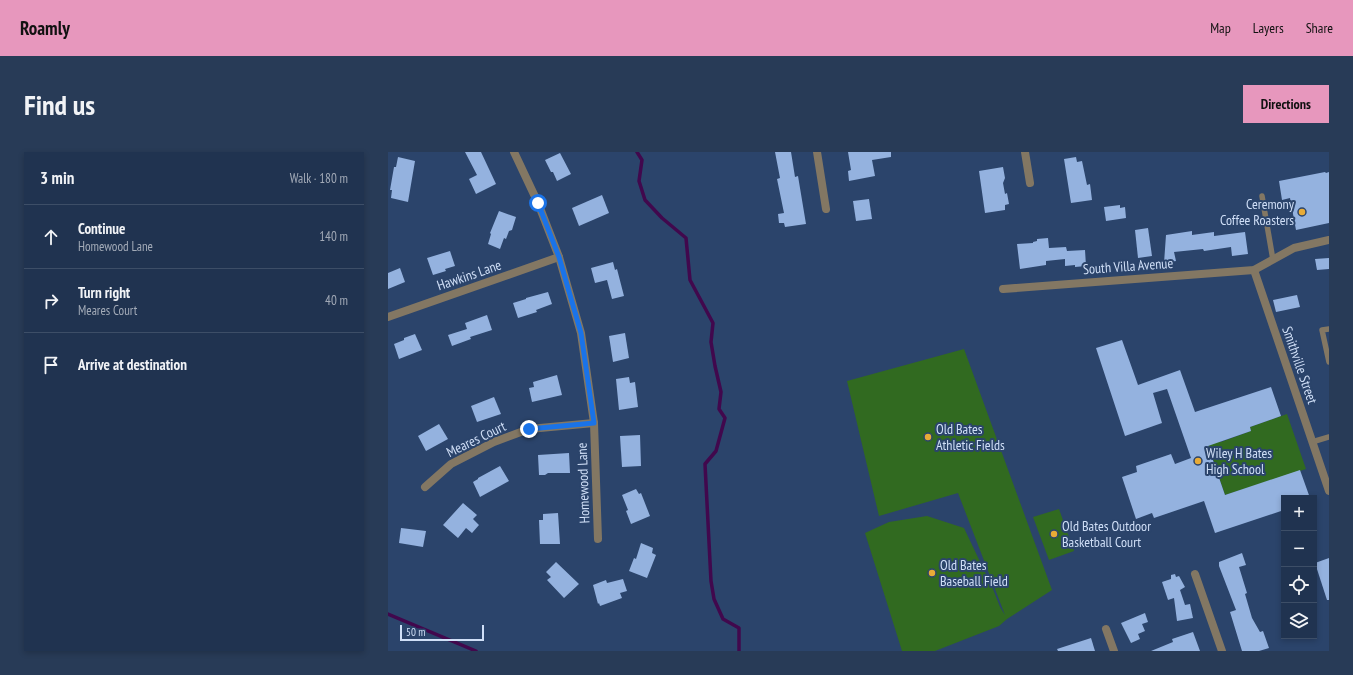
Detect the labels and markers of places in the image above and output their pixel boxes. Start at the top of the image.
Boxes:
place label: Ceremony Coffee Roasters [1220,195,1295,229]
marker: Ceremony Coffee Roasters [1297,207,1307,217]
place label: Old Bates Athletic Fields [936,420,1005,454]
marker: Old Bates Athletic Fields [923,432,933,442]
place label: Wiley H Bates High School [1206,444,1272,478]
marker: Wiley H Bates High School [1193,456,1203,466]
place label: Old Bates Outdoor Basketball Court [1062,517,1151,551]
marker: Old Bates Outdoor Basketball Court [1049,529,1059,539]
place label: Old Bates Baseball Field [940,556,1008,590]
marker: Old Bates Baseball Field [927,568,937,578]

